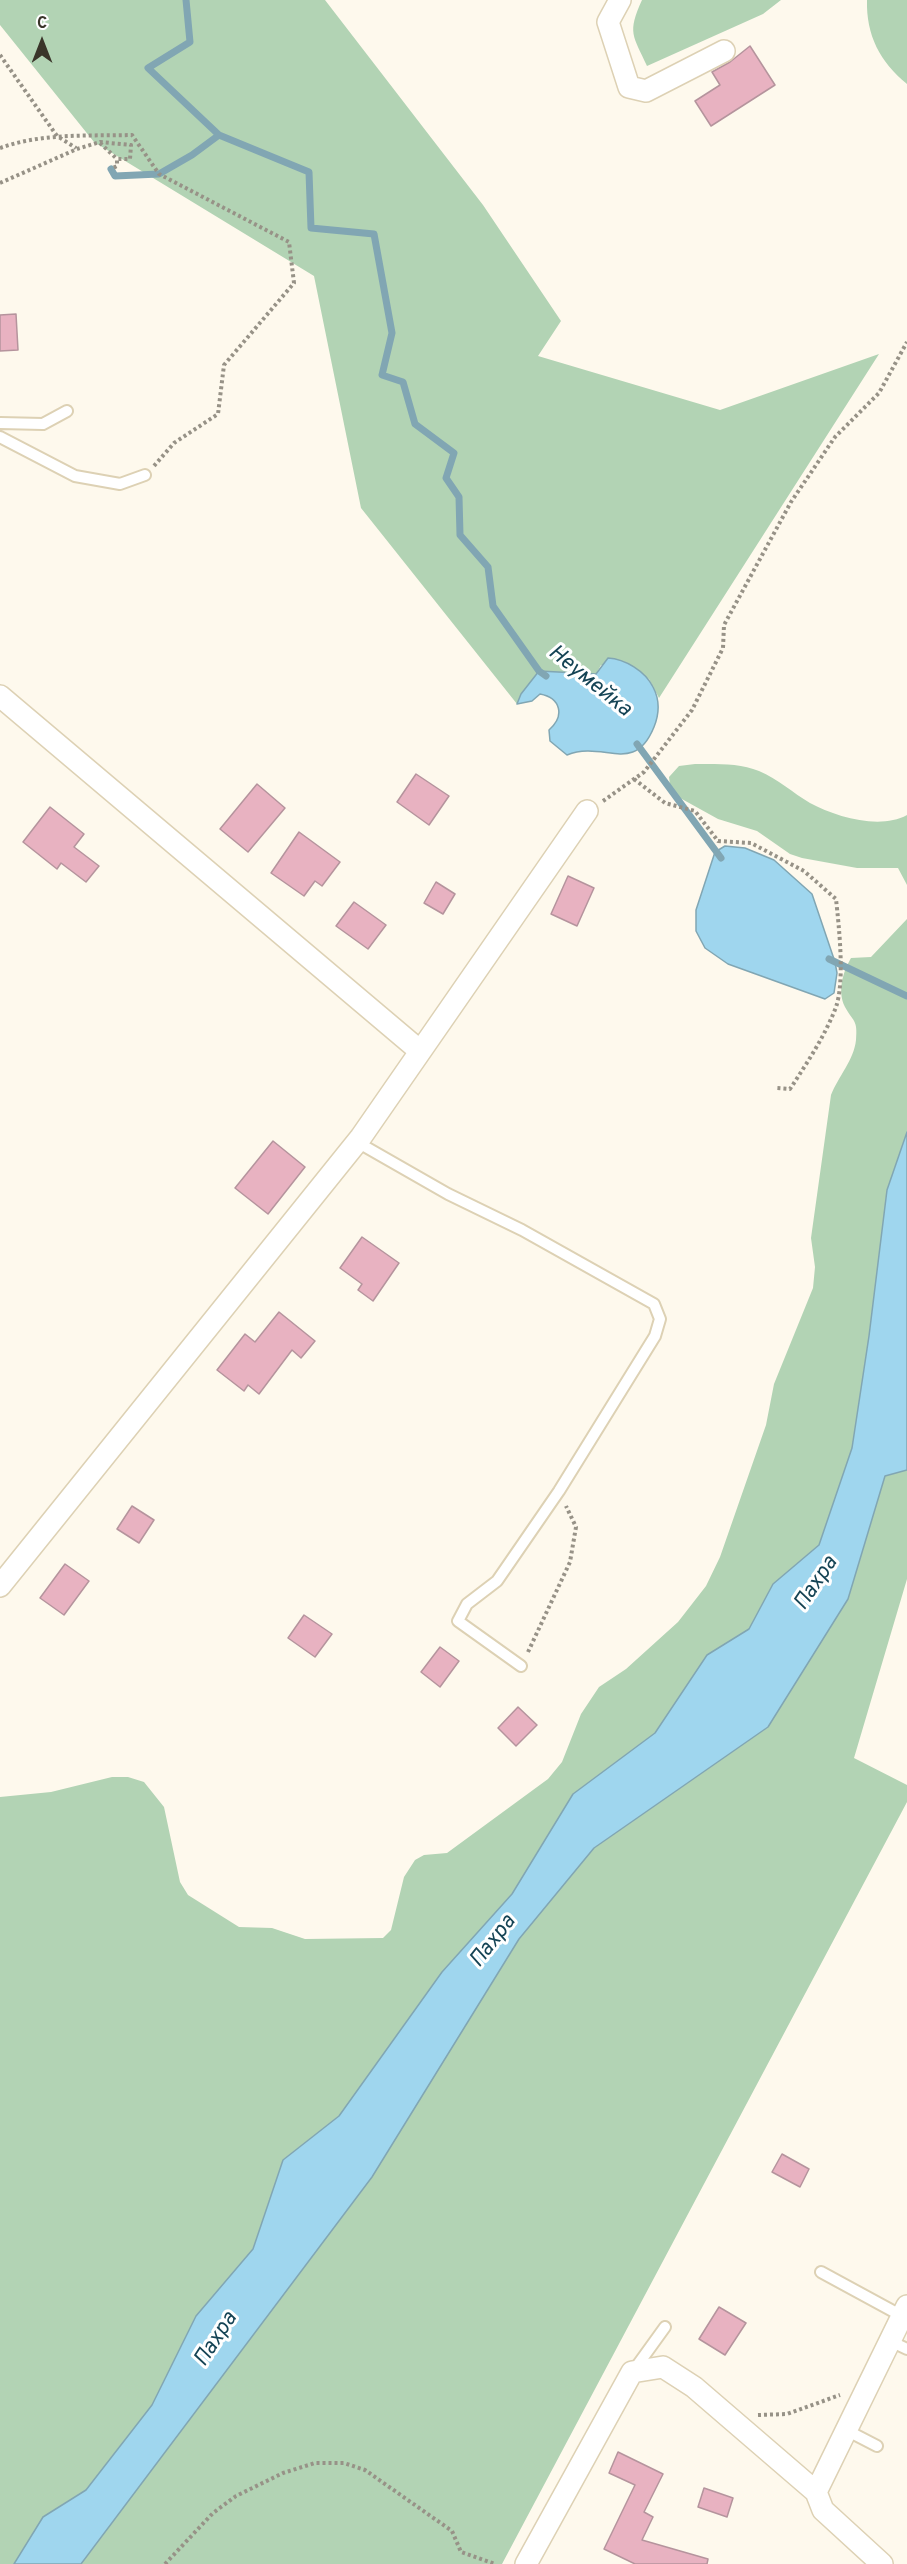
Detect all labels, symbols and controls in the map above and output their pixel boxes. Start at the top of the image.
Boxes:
north arrow [12,12,72,72]
text: С [37,14,47,34]
water label: Неумейка [542,640,636,724]
water label: Пахра [789,1552,845,1616]
water label: Пахра [465,1910,523,1974]
water label: Пахра [190,2308,244,2372]

